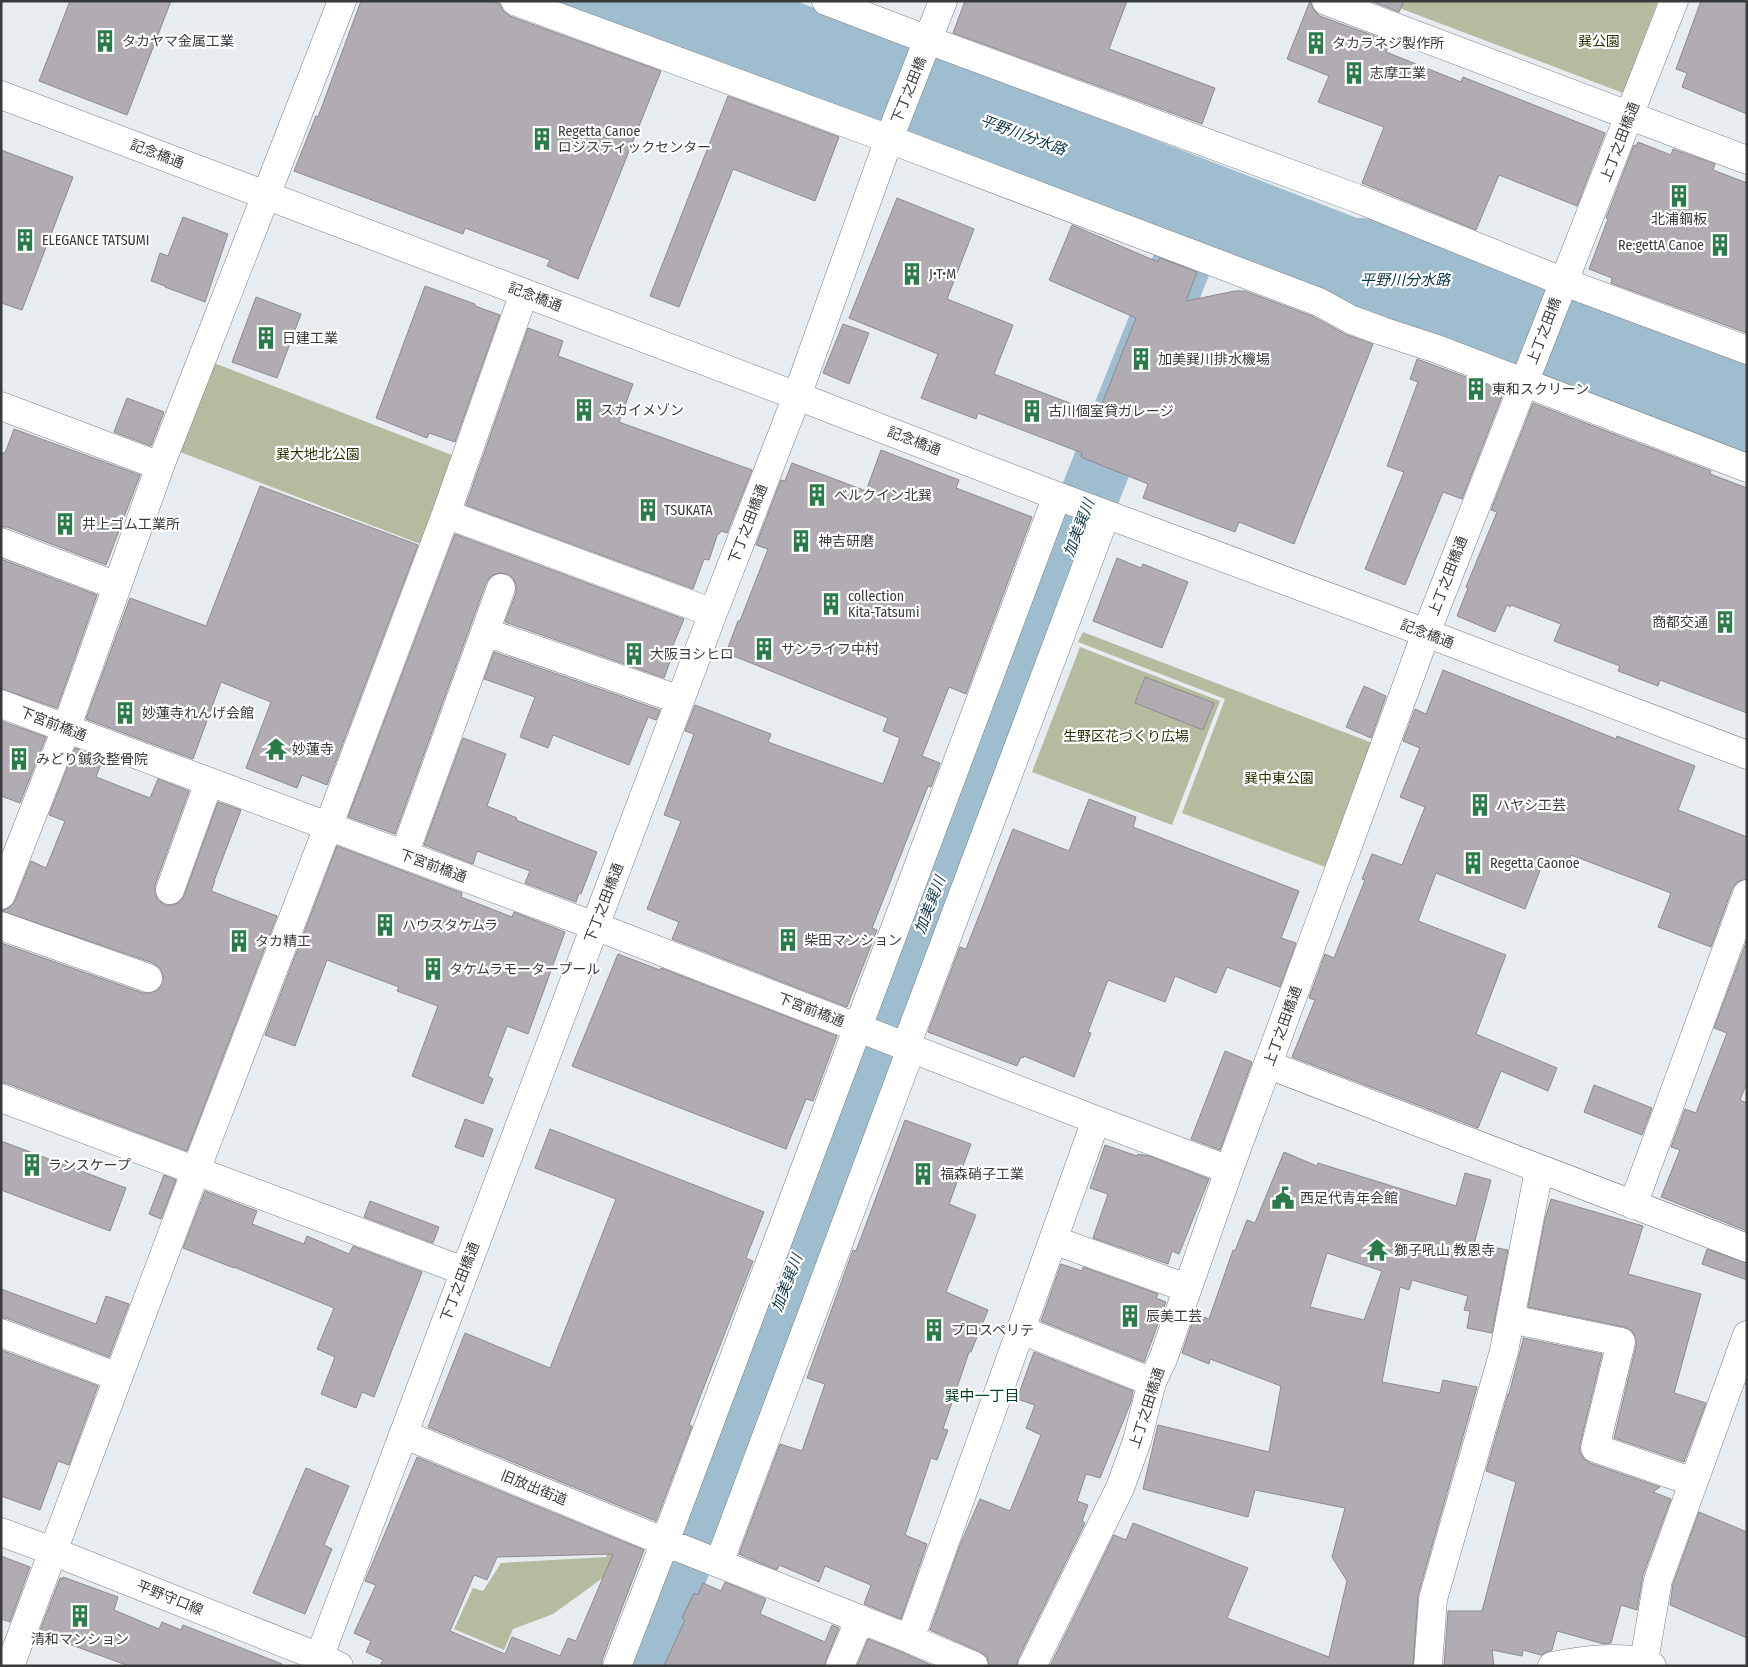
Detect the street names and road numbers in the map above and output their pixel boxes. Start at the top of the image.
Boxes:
street label: 下丁之田橋 [888,54,930,126]
street label: 上丁之田橋通 [1597,100,1643,184]
street label: 記念橋通 [128,136,186,172]
street label: 記念橋通 [506,279,564,315]
street label: 上丁之田橋 [1524,295,1564,367]
street label: 記念橋通 [885,423,943,459]
street label: 下丁之田橋通 [725,482,771,566]
street label: 上丁之田橋通 [1425,534,1471,618]
street label: 記念橋通 [1398,616,1456,652]
street label: 下宮前橋通 [17,704,89,744]
street label: 下宮前橋通 [397,846,469,886]
street label: 下丁之田橋通 [581,861,627,945]
street label: 上丁之田橋通 [1261,984,1305,1068]
street label: 下宮前橋通 [775,990,847,1030]
street label: 下丁之田橋通 [437,1240,483,1324]
street label: 上丁之田橋通 [1126,1365,1168,1451]
street label: 旧放出街道 [498,1467,570,1509]
street label: 平野守口線 [134,1577,206,1619]

